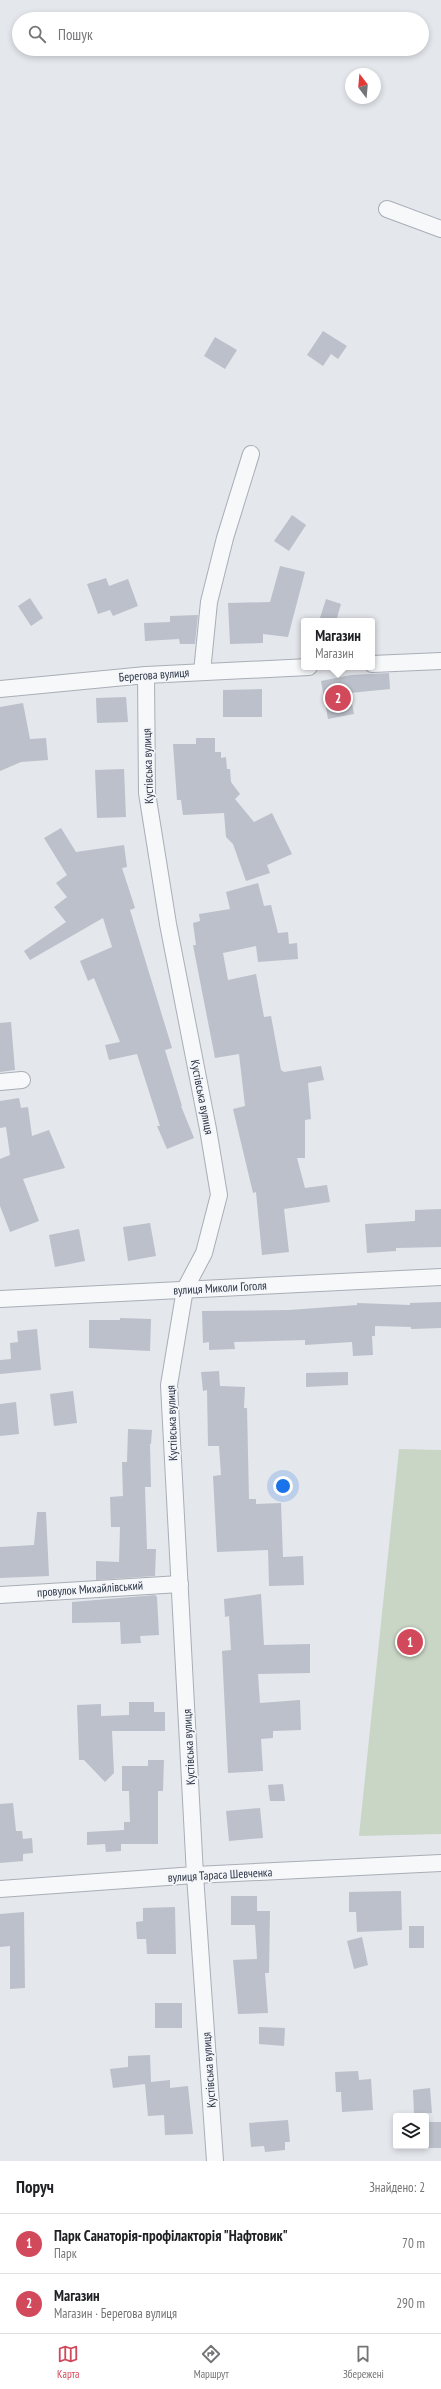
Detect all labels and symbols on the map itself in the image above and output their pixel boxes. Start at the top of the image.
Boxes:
north arrow [345,68,381,104]
street label: Берегова вулиця [118,665,190,684]
pin: 2 [325,683,351,713]
street label: Кустівська вулиця [139,728,156,804]
street label: Кустівська вулиця [188,1058,217,1136]
street label: вулиця Миколи Гоголя [173,1278,267,1297]
street label: Кустівська вулиця [163,1385,180,1461]
your location [273,1476,293,1496]
street label: провулок Михайлівський [36,1577,143,1600]
pin: 1 [397,1627,423,1657]
street label: Кустівська вулиця [179,1708,198,1785]
street label: вулиця Тараса Шевченка [167,1864,273,1885]
street label: Кустівська вулиця [198,2031,219,2108]

